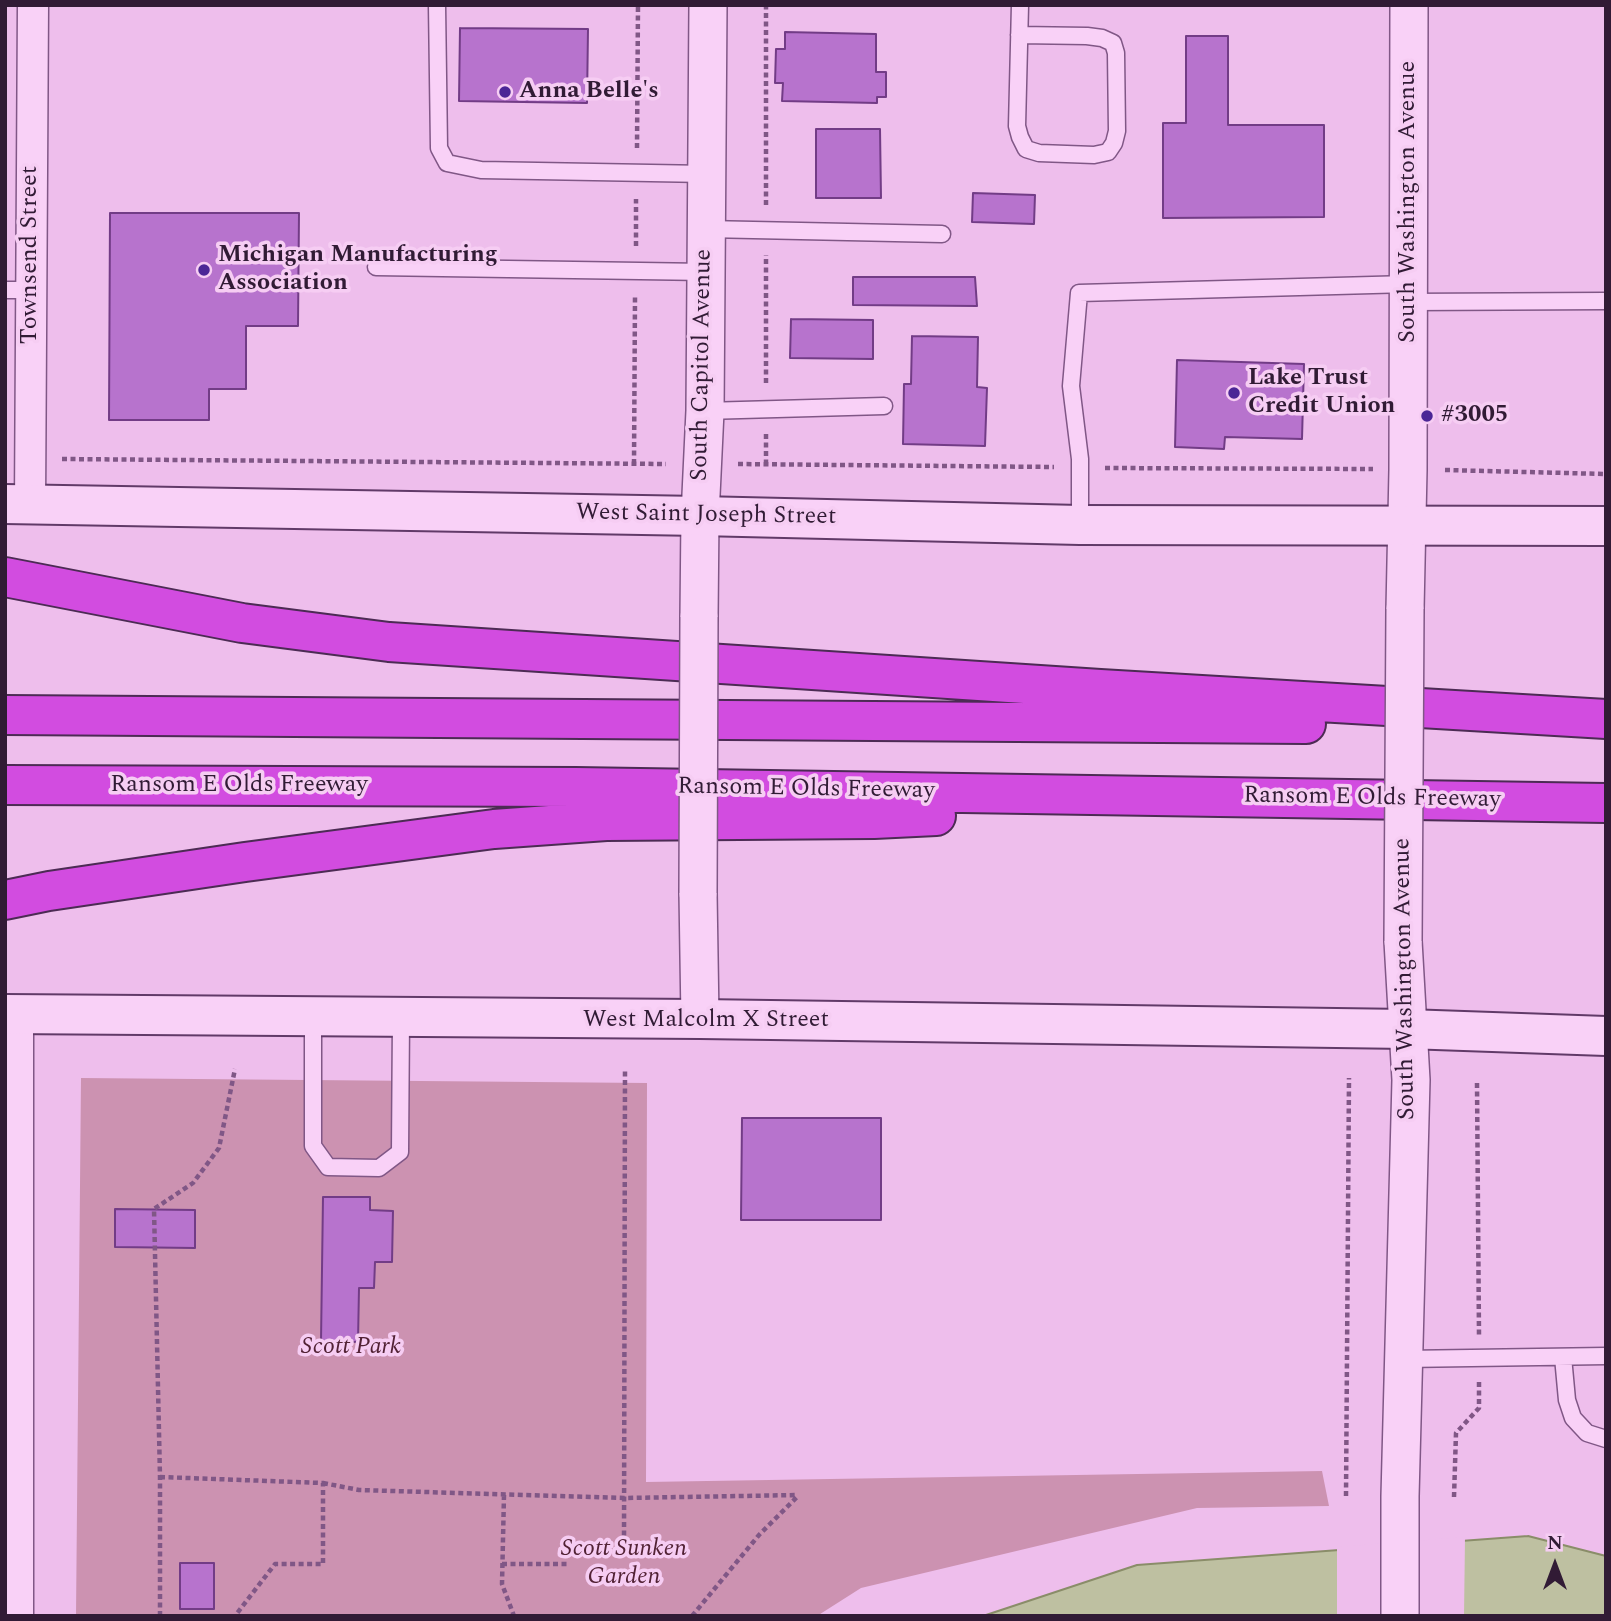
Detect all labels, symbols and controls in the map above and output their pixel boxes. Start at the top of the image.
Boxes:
street label: South Washington Avenue [1395,61,1423,343]
place label: Anna Belle's [519,78,659,106]
marker: Anna Belle's [497,84,513,100]
street label: Townsend Street [17,166,45,344]
place label: Michigan Manufacturing Association [218,242,498,298]
street label: South Capitol Avenue [687,249,719,481]
marker: Michigan Manufacturing Association [196,262,212,278]
place label: Lake Trust Credit Union [1248,365,1395,421]
marker: Lake Trust Credit Union [1226,385,1242,401]
place label: #3005 [1441,402,1508,430]
marker: #3005 [1419,408,1435,424]
street label: West Saint Joseph Street [575,499,837,533]
street label: Ransom E Olds Freeway [110,772,368,800]
street label: Ransom E Olds Freeway [677,773,935,807]
street label: Ransom E Olds Freeway [1243,782,1501,816]
street label: South Washington Avenue [1389,838,1423,1120]
street label: West Malcolm X Street [583,1007,829,1035]
park label: Scott Park [301,1334,401,1362]
text: N [1547,1529,1563,1558]
north arrow [1520,1530,1590,1600]
park label: Scott Sunken Garden [561,1536,687,1592]

